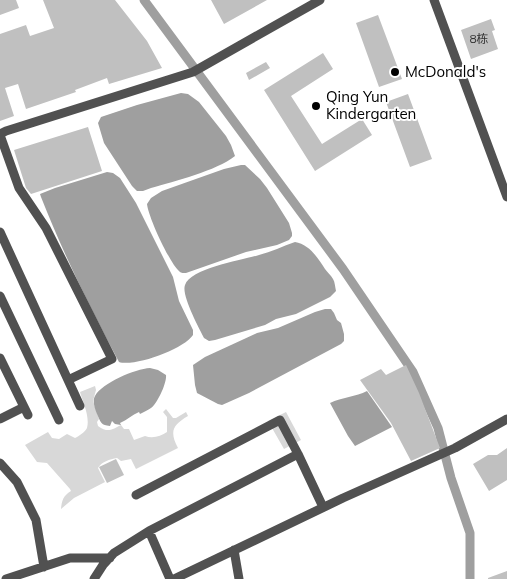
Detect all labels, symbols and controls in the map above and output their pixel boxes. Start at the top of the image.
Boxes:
house number: 8栋 [469,31,489,46]
place label: McDonald's [405,62,486,81]
marker: McDonald's [389,66,401,78]
place label: Qing Yun Kindergarten [326,87,416,123]
marker: Qing Yun Kindergarten [310,100,322,112]

